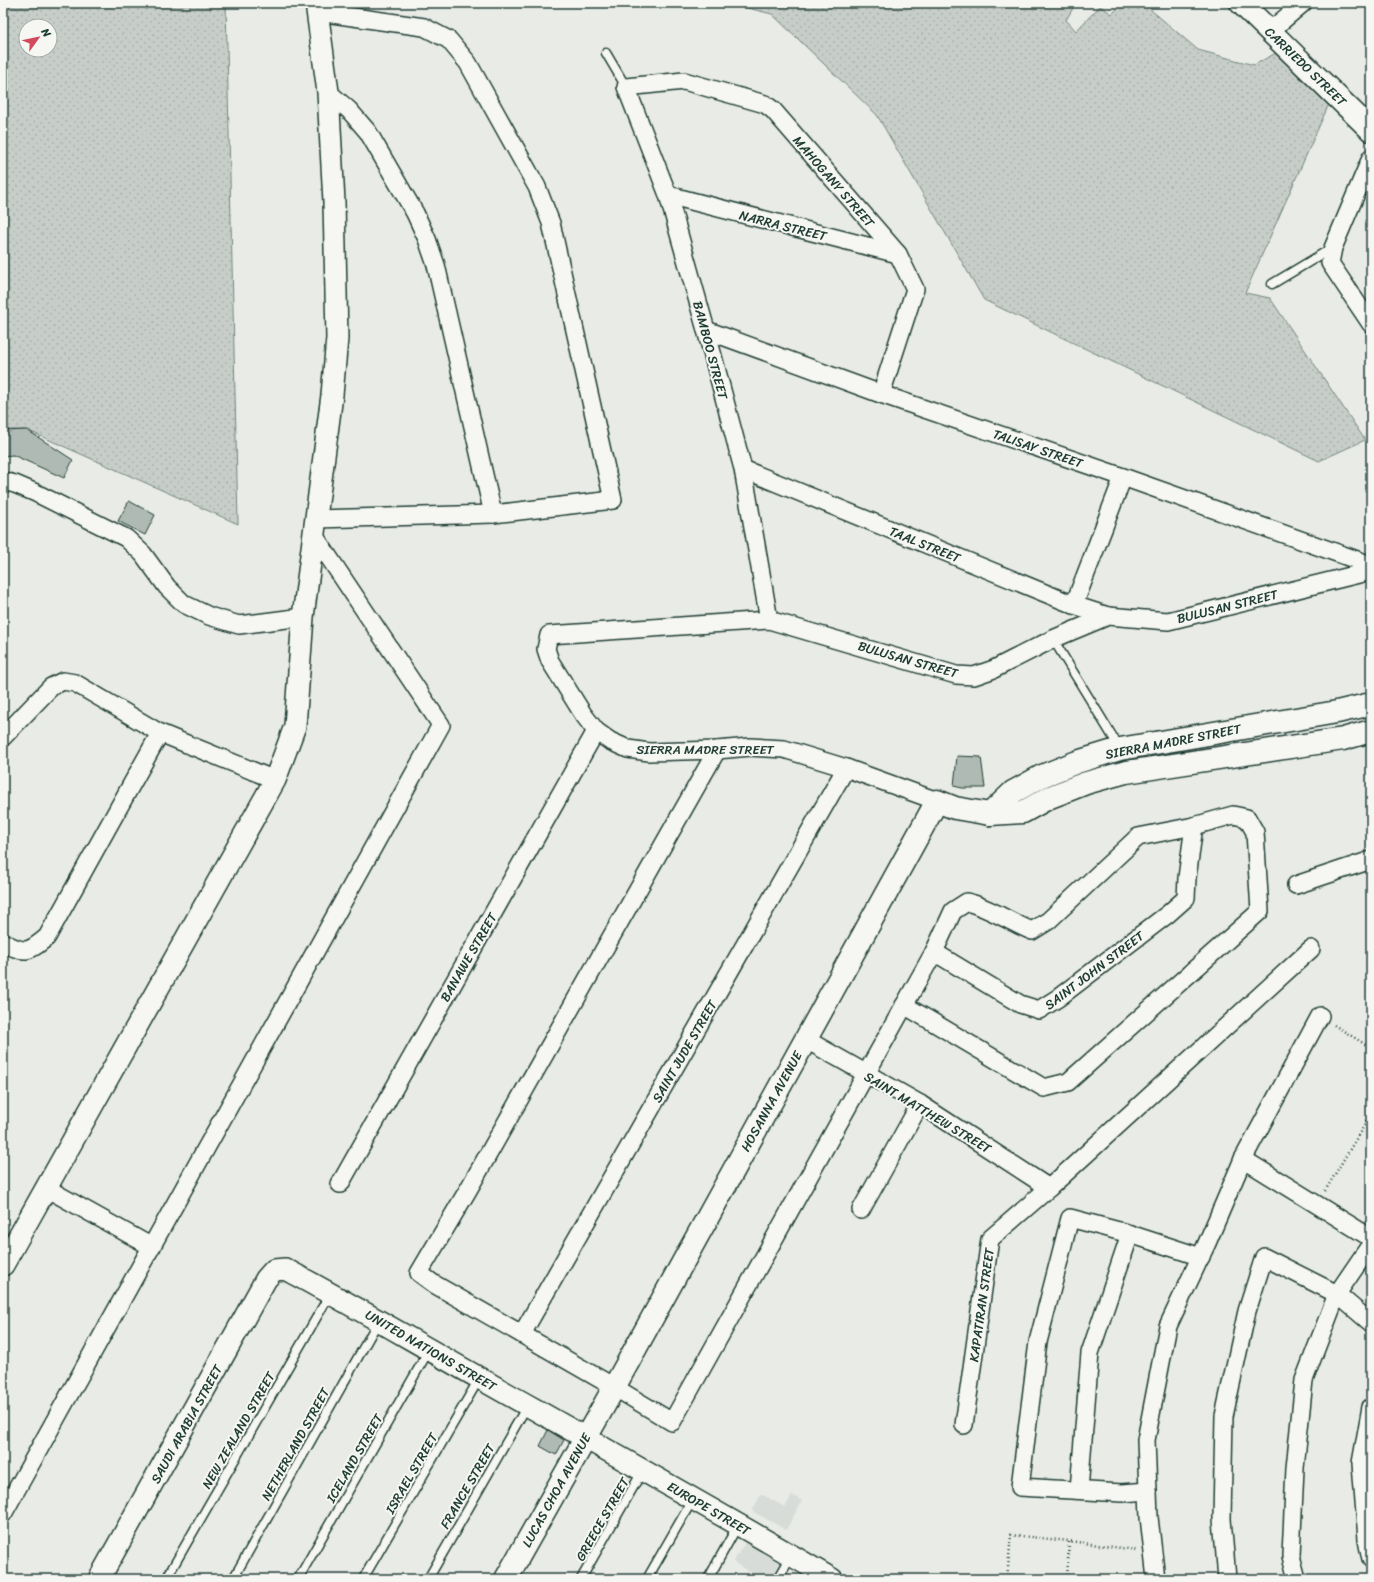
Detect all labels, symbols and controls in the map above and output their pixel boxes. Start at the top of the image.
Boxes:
north arrow [18,18,58,58]
street label: CARRIEDO STREET [1259,21,1353,113]
text: N [35,24,56,42]
street label: MAHOGANY STREET [787,130,881,234]
street label: NARRA STREET [737,204,830,248]
street label: BAMBOO STREET [686,298,735,403]
street label: TALISAY STREET [990,422,1087,475]
street label: TAAL STREET [886,520,965,570]
street label: BULUSAN STREET [1174,583,1281,630]
street label: BULUSAN STREET [855,634,962,685]
street label: SIERRA MADRE STREET [1103,717,1244,766]
street label: SIERRA MADRE STREET [636,738,775,761]
street label: BANAWE STREET [434,908,504,1006]
street label: SAINT JOHN STREET [1039,925,1150,1016]
street label: SAINT JUDE STREET [646,994,724,1107]
street label: HOSANNA AVENUE [734,1046,809,1156]
street label: SAINT MATTHEW STREET [860,1065,997,1160]
street label: KAPATIRAN STREET [962,1245,1001,1364]
street label: UNITED NATIONS STREET [361,1303,502,1398]
street label: SAUDI ARABIA STREET [144,1360,229,1488]
street label: NEW ZEALAND STREET [195,1367,282,1493]
street label: NETHERLAND STREET [255,1383,337,1505]
street label: ICELAND STREET [319,1409,390,1508]
street label: ISRAEL STREET [378,1428,444,1519]
street label: LUCAS CHOA AVENUE [516,1428,598,1552]
street label: FRANCE STREET [434,1438,502,1533]
street label: GREECE STREET [569,1472,636,1565]
street label: EUROPE STREET [663,1475,756,1542]

